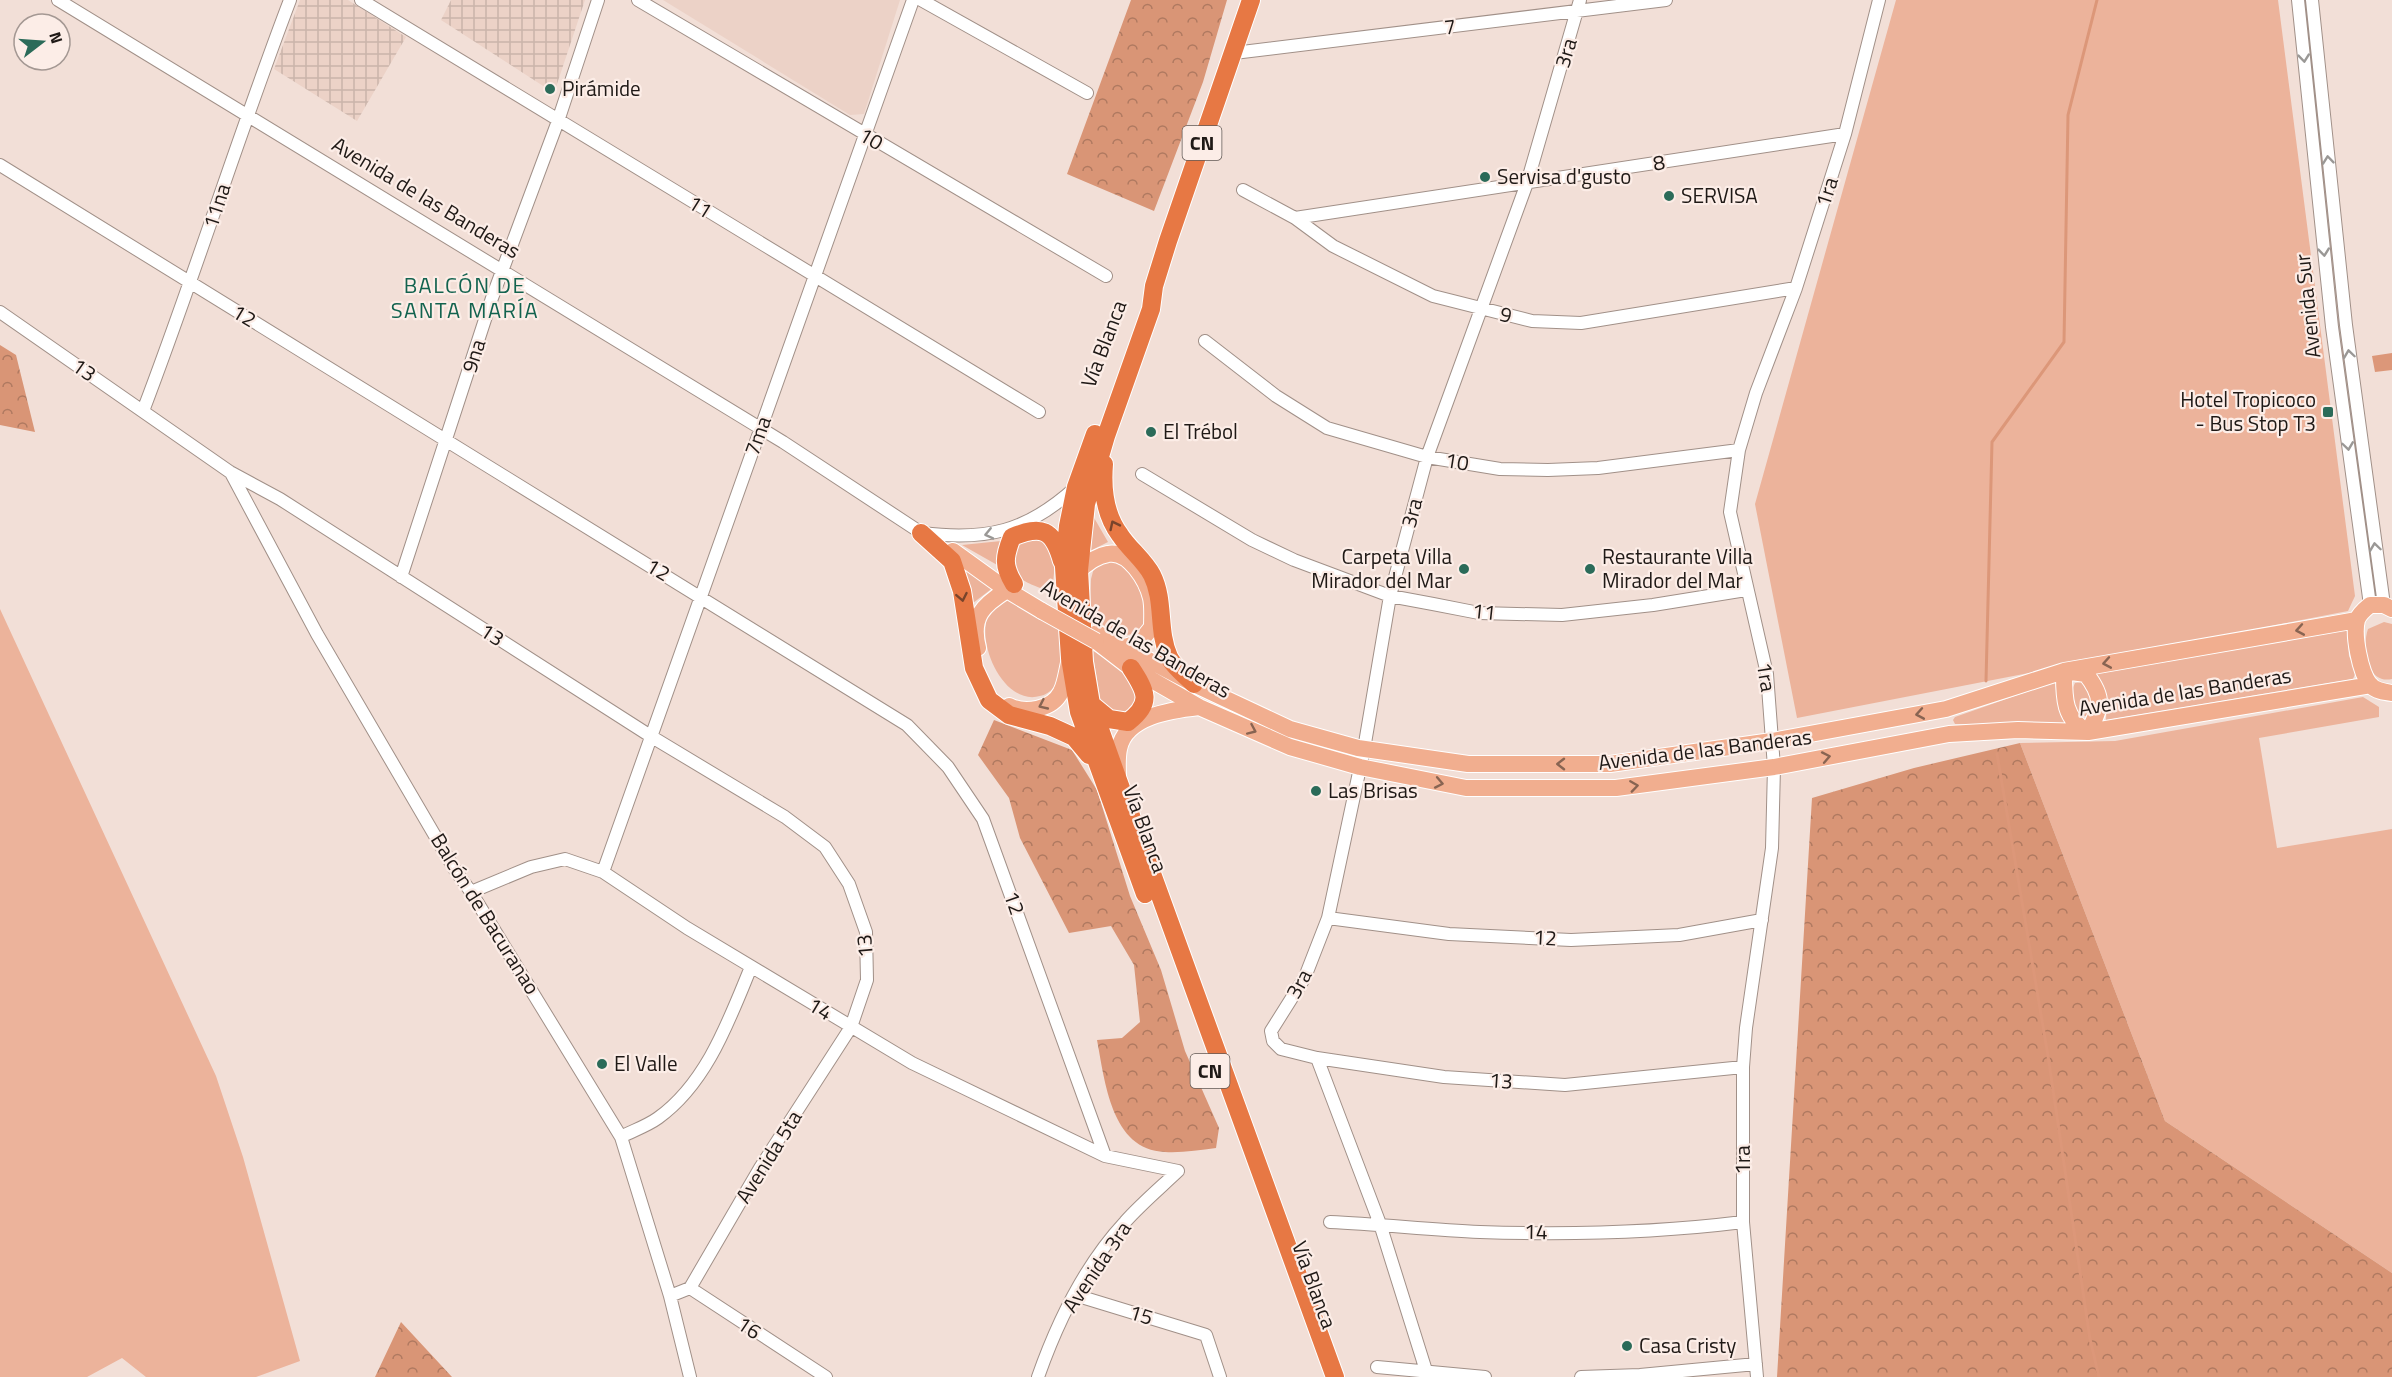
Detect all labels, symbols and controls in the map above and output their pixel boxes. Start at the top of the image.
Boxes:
street label: 7 [1442,9,1458,43]
north arrow [12,12,72,72]
text: N [43,29,69,46]
street label: 3ra [1545,33,1585,72]
one-way arrow [2297,54,2310,63]
place label: Pirámide [562,72,641,104]
marker: Pirámide [543,82,557,96]
street label: 10 [853,118,890,158]
road number: CN [1182,126,1222,160]
street label: Avenida de las Banderas [326,128,527,266]
street label: 8 [1651,145,1667,179]
one-way arrow [2323,156,2335,165]
place label: Servisa d'gusto [1497,160,1631,192]
marker: Servisa d'gusto [1478,170,1492,184]
street label: 1ra [1806,172,1846,211]
street label: 11na [194,179,238,232]
place label: SERVISA [1681,179,1758,211]
street label: 11 [682,186,719,226]
marker: SERVISA [1662,189,1676,203]
one-way arrow [2317,248,2330,257]
street label: Avenida Sur [2286,252,2328,360]
district label: BALCÓN DE SANTA MARÍA [391,268,539,327]
street label: 12 [226,295,263,335]
street label: Vía Blanca [1072,295,1135,392]
street label: 9 [1497,297,1516,331]
street label: 9na [453,334,494,377]
street label: 13 [66,349,103,389]
one-way arrow [2344,350,2356,359]
place label: Hotel Tropicoco - Bus Stop T3 [2180,383,2316,439]
marker: Hotel Tropicoco - Bus Stop T3 [2321,405,2335,419]
street label: 7ma [735,411,779,460]
place label: El Trébol [1163,415,1238,447]
marker: El Trébol [1144,425,1158,439]
one-way arrow [2342,441,2354,450]
street label: 10 [1443,443,1471,479]
street label: 3ra [1392,494,1430,531]
one-way arrow [1110,520,1122,531]
one-way arrow [984,527,994,540]
place label: Carpeta Villa Mirador del Mar [1311,540,1452,596]
place label: Restaurante Villa Mirador del Mar [1602,540,1753,596]
one-way arrow [2369,543,2382,552]
street label: 12 [640,549,677,589]
marker: Carpeta Villa Mirador del Mar [1457,562,1471,576]
marker: Restaurante Villa Mirador del Mar [1583,562,1597,576]
street label: Avenida de las Banderas [1035,571,1238,706]
one-way arrow [955,592,968,602]
street label: 11 [1471,594,1497,628]
street label: 13 [474,614,511,654]
one-way arrow [2295,623,2305,636]
one-way arrow [2103,656,2113,669]
street label: Avenida de las Banderas [2076,658,2293,724]
street label: 1ra [1749,660,1785,694]
one-way arrow [1038,698,1049,710]
one-way arrow [1915,707,1925,720]
street label: Avenida de las Banderas [1596,720,1813,778]
one-way arrow [1246,723,1257,735]
one-way arrow [1821,751,1831,764]
one-way arrow [1556,758,1565,770]
place label: Las Brisas [1328,774,1418,806]
one-way arrow [1434,776,1444,789]
street label: Vía Blanca [1115,780,1177,877]
one-way arrow [1629,780,1638,792]
marker: Las Brisas [1309,784,1323,798]
street label: Balcón de Bacuranao [423,827,548,1000]
street label: 12 [996,886,1034,919]
street label: 12 [1532,920,1558,954]
street label: 13 [847,933,881,959]
street label: 3ra [1277,962,1320,1004]
street label: 14 [802,988,839,1028]
place label: El Valle [614,1047,678,1079]
road number: CN [1190,1054,1230,1088]
marker: El Valle [595,1057,609,1071]
street label: 13 [1488,1063,1514,1097]
street label: Avenida 5ta [727,1103,810,1209]
street label: 1ra [1726,1145,1758,1175]
street label: Avenida 3ra [1054,1214,1139,1319]
street label: 14 [1524,1215,1548,1247]
street label: Vía Blanca [1284,1236,1346,1333]
street label: 15 [1125,1295,1157,1333]
street label: 16 [731,1307,768,1347]
place label: Casa Cristy [1639,1329,1736,1361]
marker: Casa Cristy [1620,1339,1634,1353]

